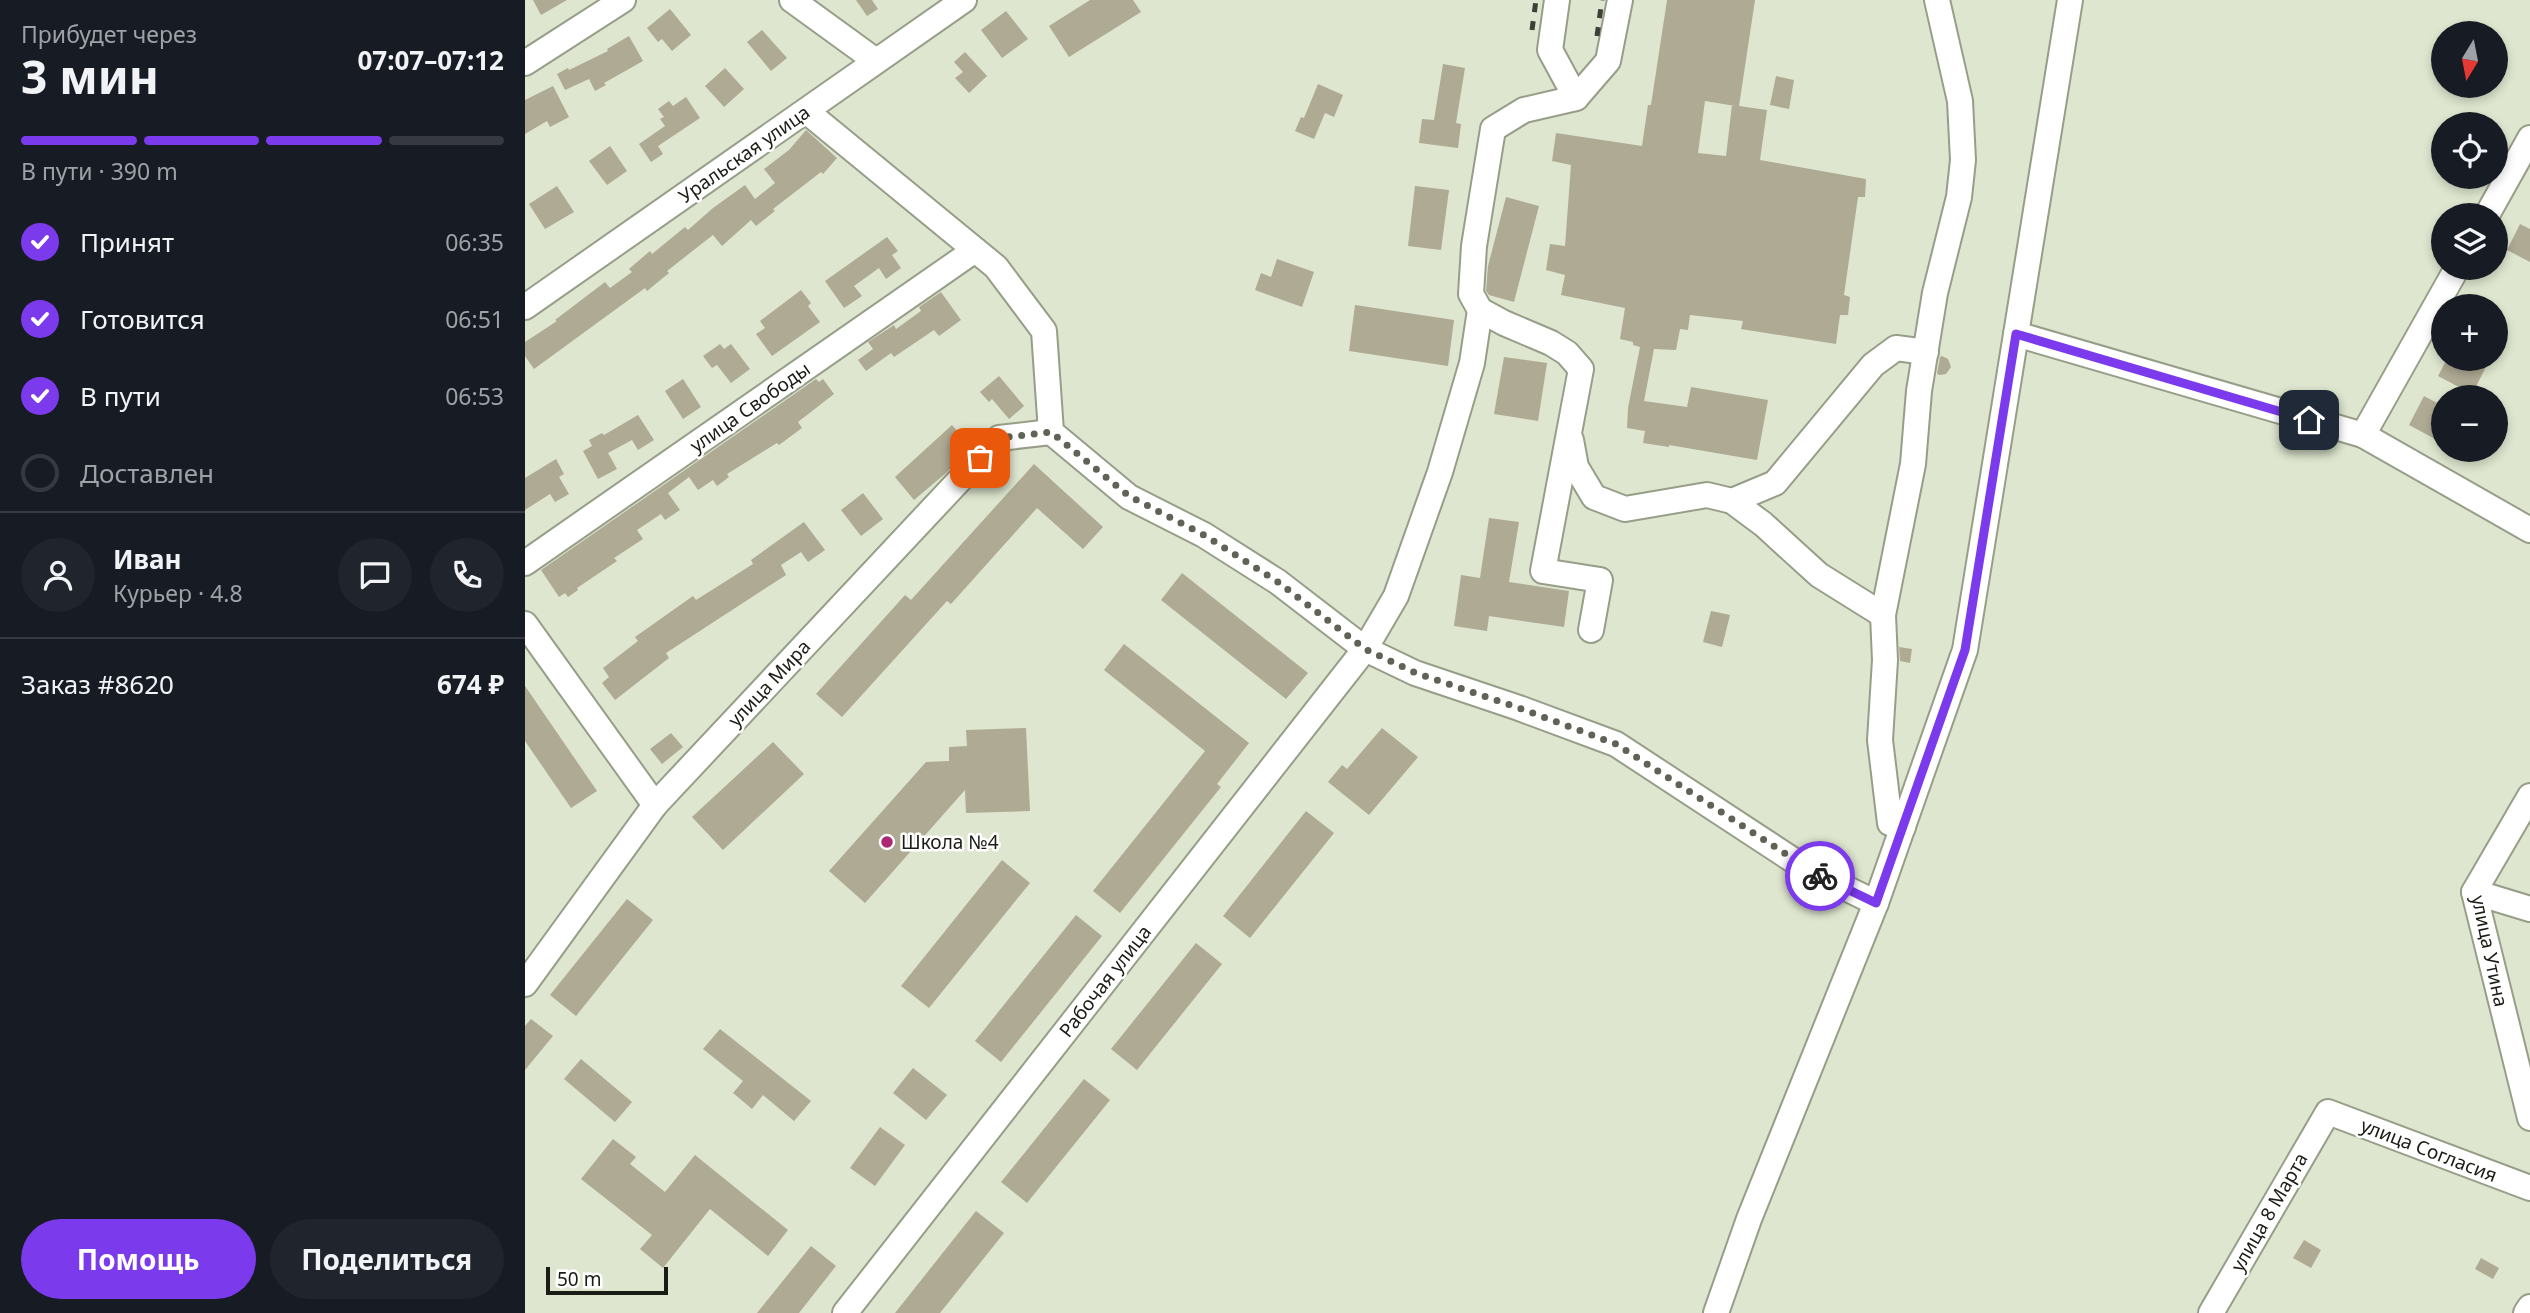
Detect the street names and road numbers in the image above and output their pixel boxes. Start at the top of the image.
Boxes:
street label: Уральская улица [673,99,815,209]
street label: улица Свободы [685,356,815,458]
street label: улица Мира [722,634,816,732]
street label: улица Утина [2465,893,2515,1009]
street label: Рабочая улица [1053,920,1157,1042]
street label: улица Согласия [2357,1112,2501,1188]
street label: улица 8 Марта [2224,1148,2314,1276]

